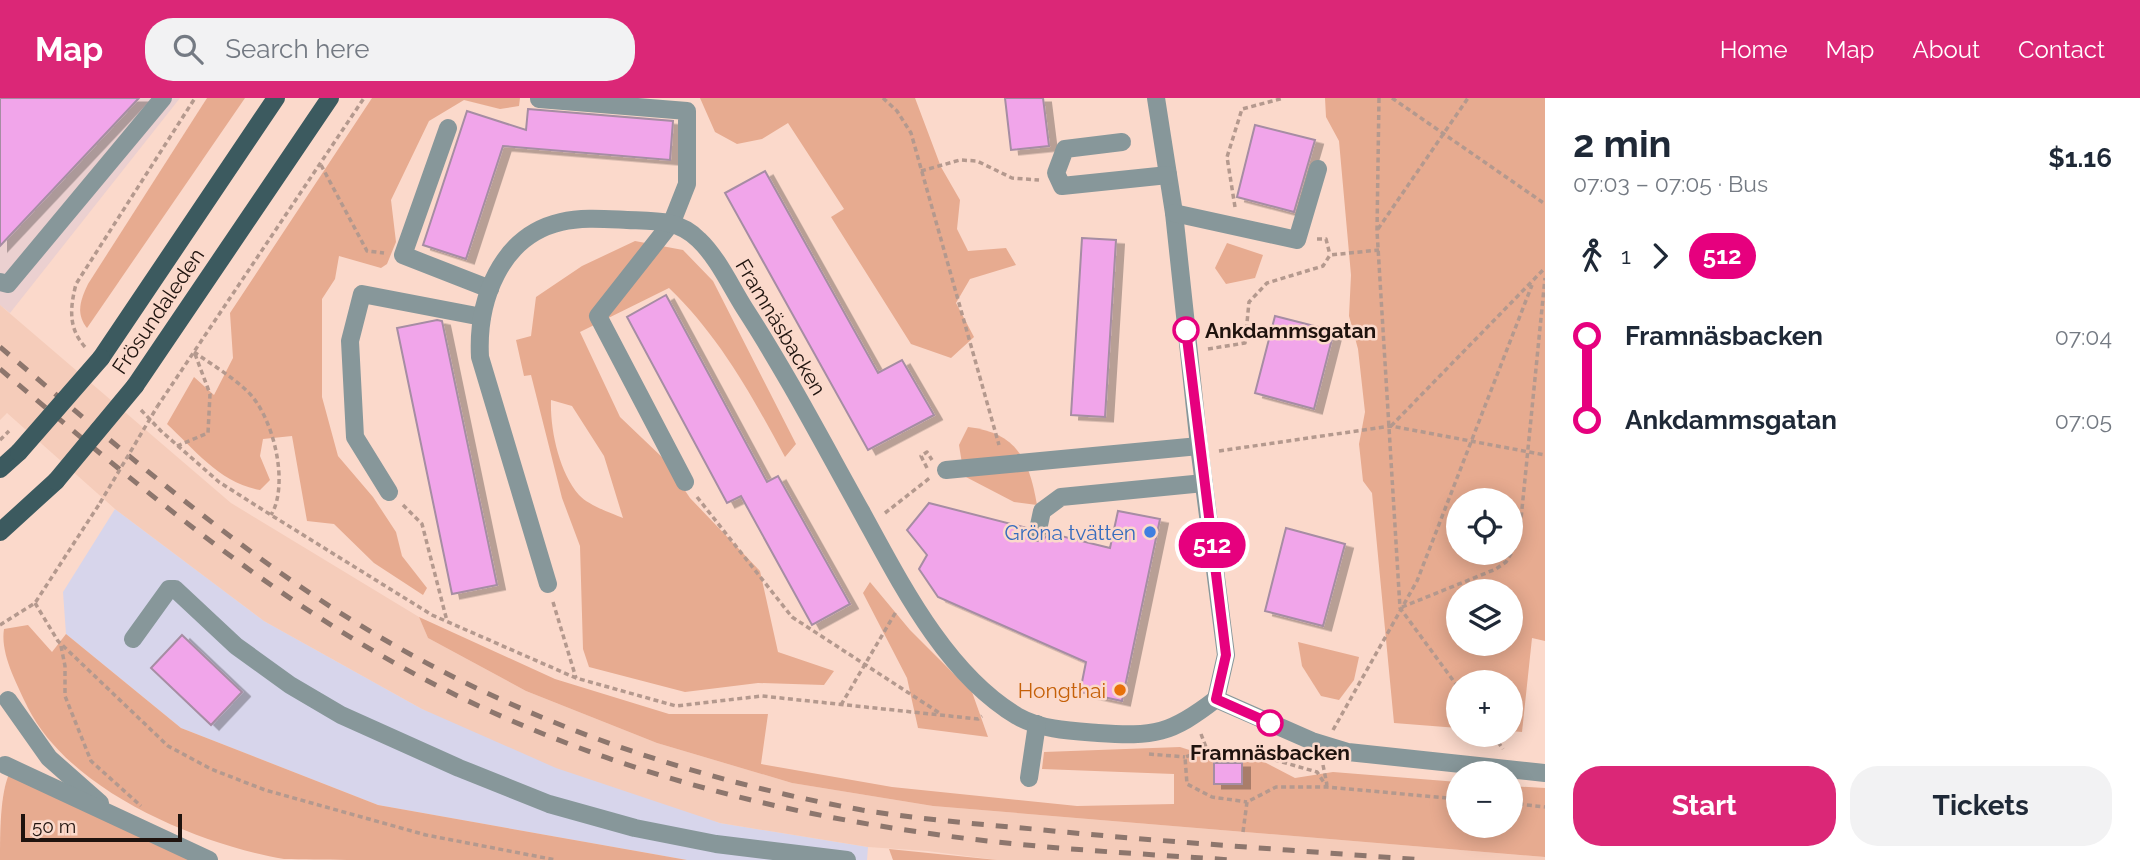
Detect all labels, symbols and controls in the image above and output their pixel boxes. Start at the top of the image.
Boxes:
search box [145,18,635,81]
text: Map [35,30,103,69]
icon: search [169,30,207,68]
text: Search here [225,34,370,64]
text: Home [1720,35,1788,64]
text: Map [1826,35,1874,64]
text: About [1912,35,1980,64]
text: Contact [2018,35,2105,64]
text: 2 min [1573,121,1672,166]
text: $1.16 [2048,143,2112,173]
text: 07:03 – 07:05 · Bus [1573,170,1768,197]
icon: walk [1573,237,1611,275]
icon: forward [1641,237,1679,275]
text: 512 [1703,241,1742,270]
text: 1 [1621,242,1631,269]
street label: Frösundaleden [107,243,209,379]
street label: Framnäsbacken [730,254,832,400]
marker: Ankdammsgatan [1173,317,1199,343]
place label: Ankdammsgatan [1205,318,1376,343]
text: Framnäsbacken [1625,321,1823,351]
text: 07:04 [2055,323,2112,350]
text: Ankdammsgatan [1625,405,1837,435]
text: 07:05 [2055,407,2112,434]
map controls [1446,488,1523,838]
button: locate [1446,488,1523,565]
place label: Gröna tvätten [1005,520,1136,545]
line badge: 512 [1172,522,1252,568]
marker: Gröna tvätten [1142,524,1158,540]
text: 512 [1193,530,1231,559]
button: layers [1446,579,1523,656]
button: + [1446,670,1523,747]
place label: Hongthai [1018,678,1106,703]
marker: Hongthai [1112,682,1128,698]
marker: Framnäsbacken [1257,710,1283,736]
place label: Framnäsbacken [1190,740,1350,765]
button: − [1446,761,1523,838]
button: Start [1573,766,1836,846]
button: Tickets [1850,766,2112,846]
scale bar [21,811,182,843]
text: 50 m [32,815,76,837]

